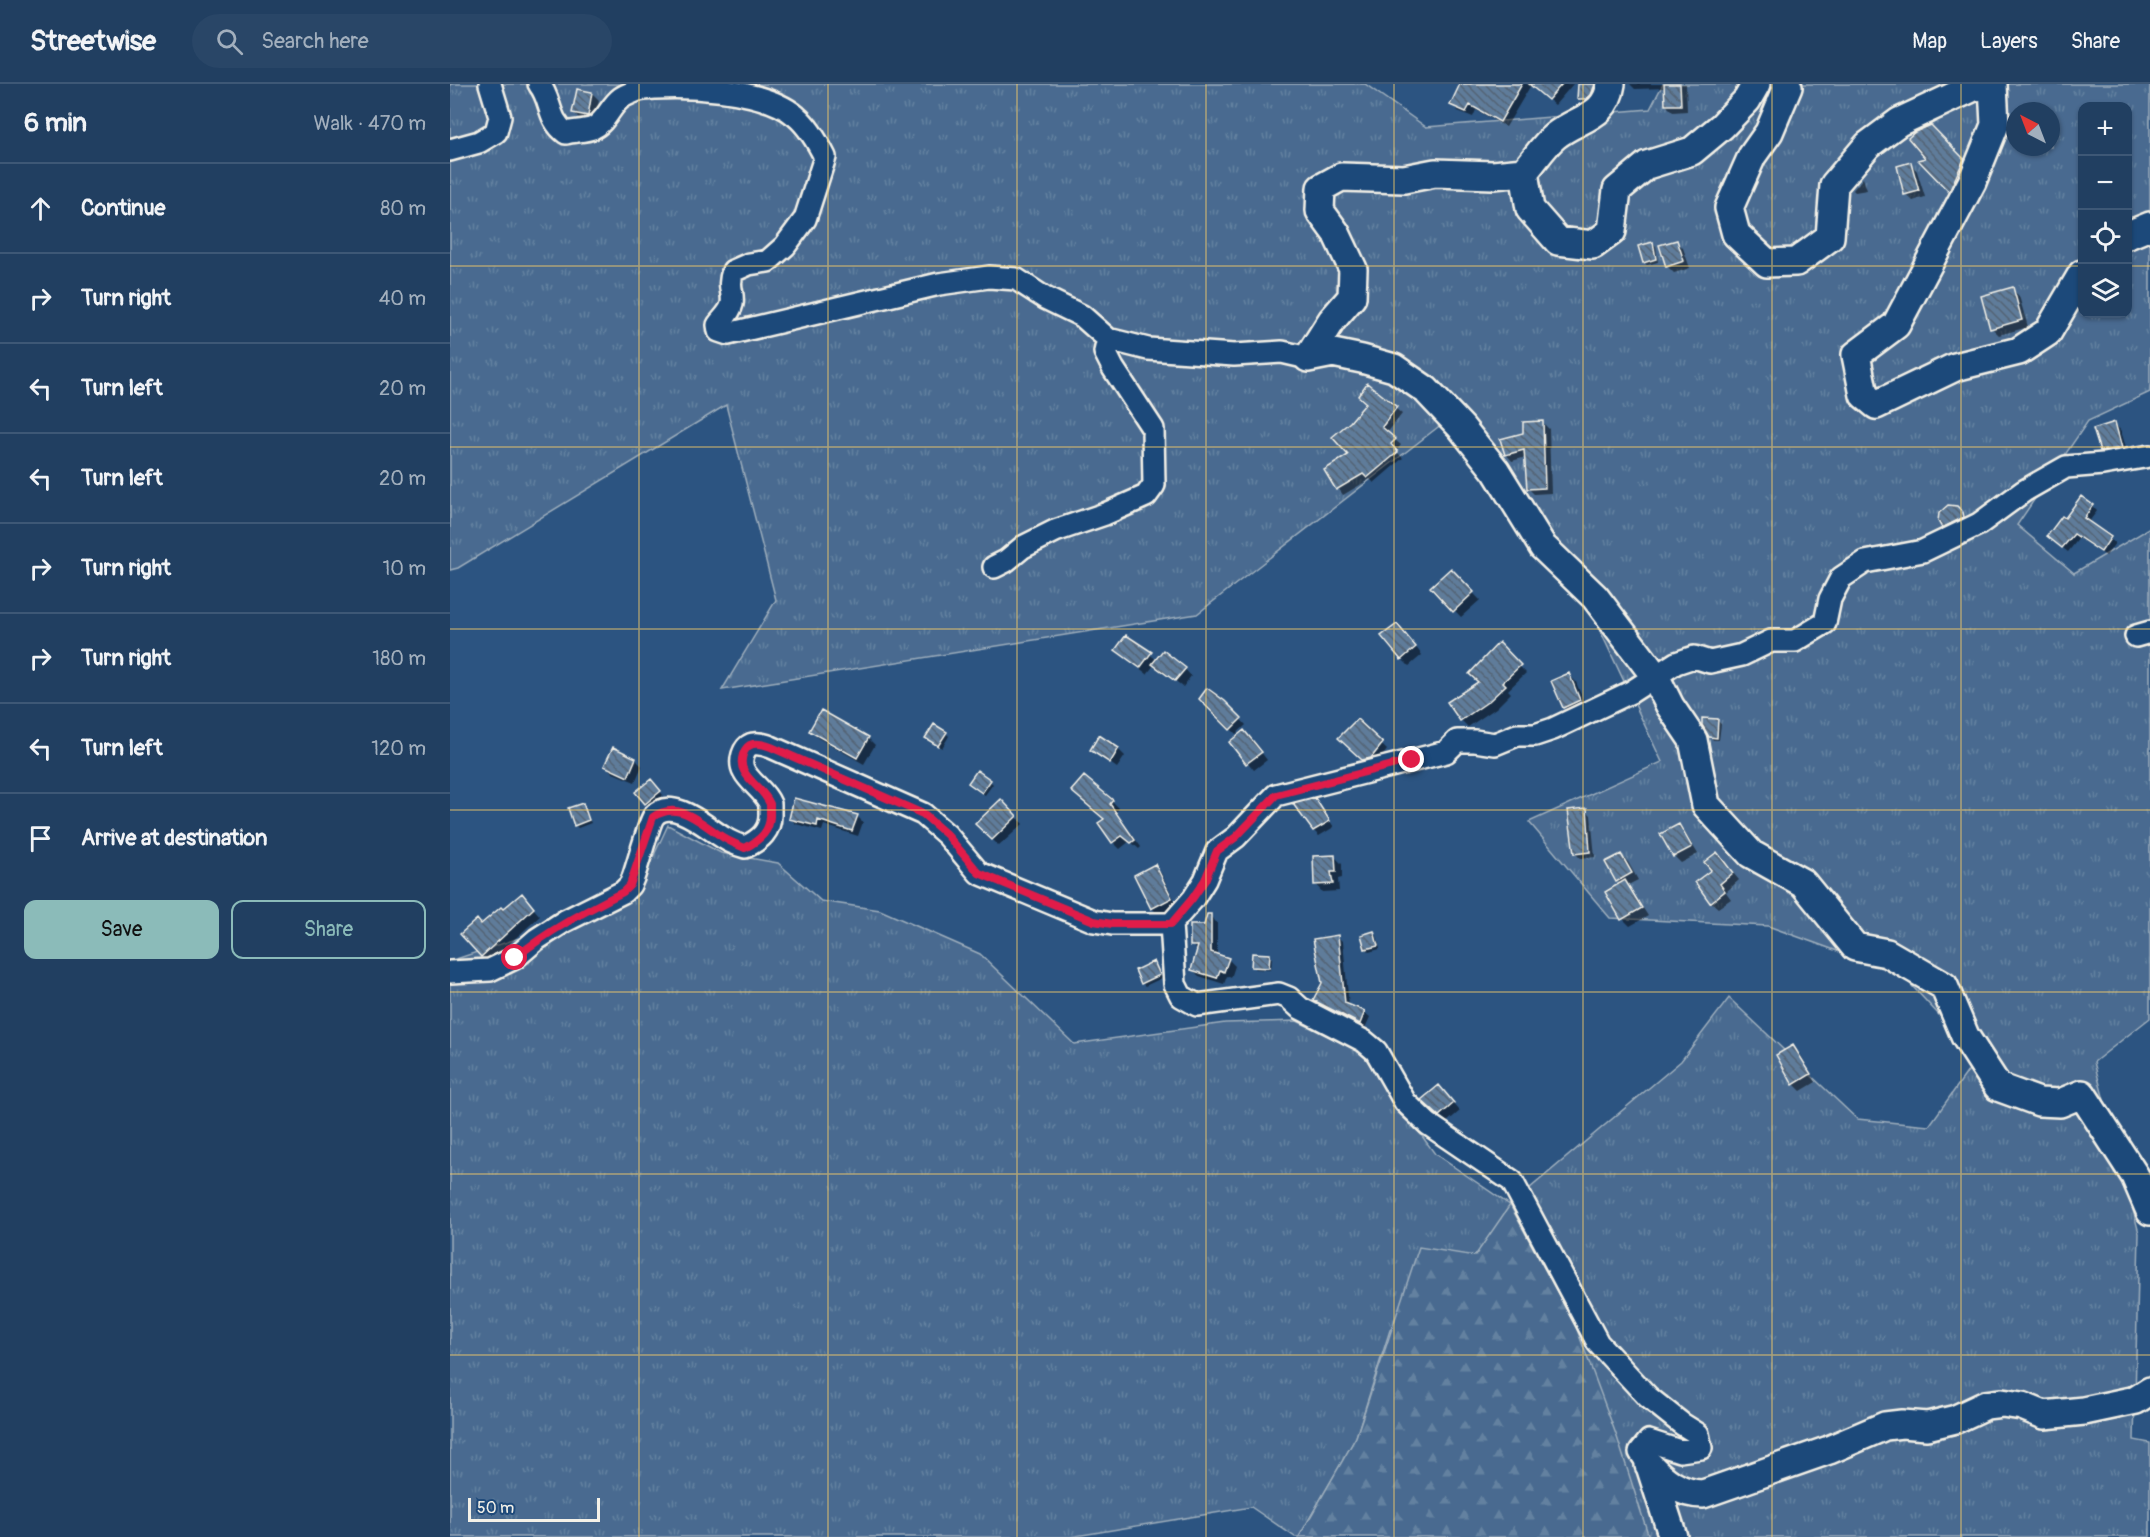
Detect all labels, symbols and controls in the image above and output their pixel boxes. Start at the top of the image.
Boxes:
search box [192,14,612,68]
text: Streetwise [30,24,156,59]
icon: search [213,25,246,58]
text: Search here [261,27,369,55]
text: Map [1912,28,1947,55]
text: Layers [1980,28,2038,55]
text: Share [2071,28,2120,55]
north arrow [2006,102,2060,156]
map controls [2078,102,2132,318]
button: + [2078,102,2132,156]
text: 6 min [24,107,87,139]
text: Walk · 470 m [313,111,426,136]
button: − [2078,156,2132,210]
icon: ahead [24,192,57,225]
text: Continue [81,194,165,222]
text: 80 m [380,196,426,221]
button: locate [2078,210,2132,264]
button: layers [2078,264,2132,318]
icon: right [24,282,57,315]
text: Turn right [81,284,171,312]
text: 40 m [379,286,426,311]
icon: left [24,372,57,405]
text: Turn left [81,374,163,402]
text: 20 m [379,376,426,401]
icon: left [24,462,57,495]
text: Turn left [81,464,163,492]
text: 20 m [379,466,426,491]
icon: right [24,552,57,585]
text: Turn right [81,554,171,582]
text: 10 m [382,556,426,581]
icon: right [24,642,57,675]
text: Turn right [81,644,171,672]
text: 180 m [372,646,426,671]
icon: left [24,732,57,765]
text: Turn left [81,734,163,762]
text: 120 m [371,736,426,761]
route end [1398,746,1424,772]
icon: arrive [24,822,57,855]
text: Arrive at destination [81,824,267,852]
button: Save [24,900,219,959]
button: Share [231,900,426,959]
route start [501,944,527,970]
scale bar [468,1495,600,1522]
text: 50 m [477,1498,514,1518]

